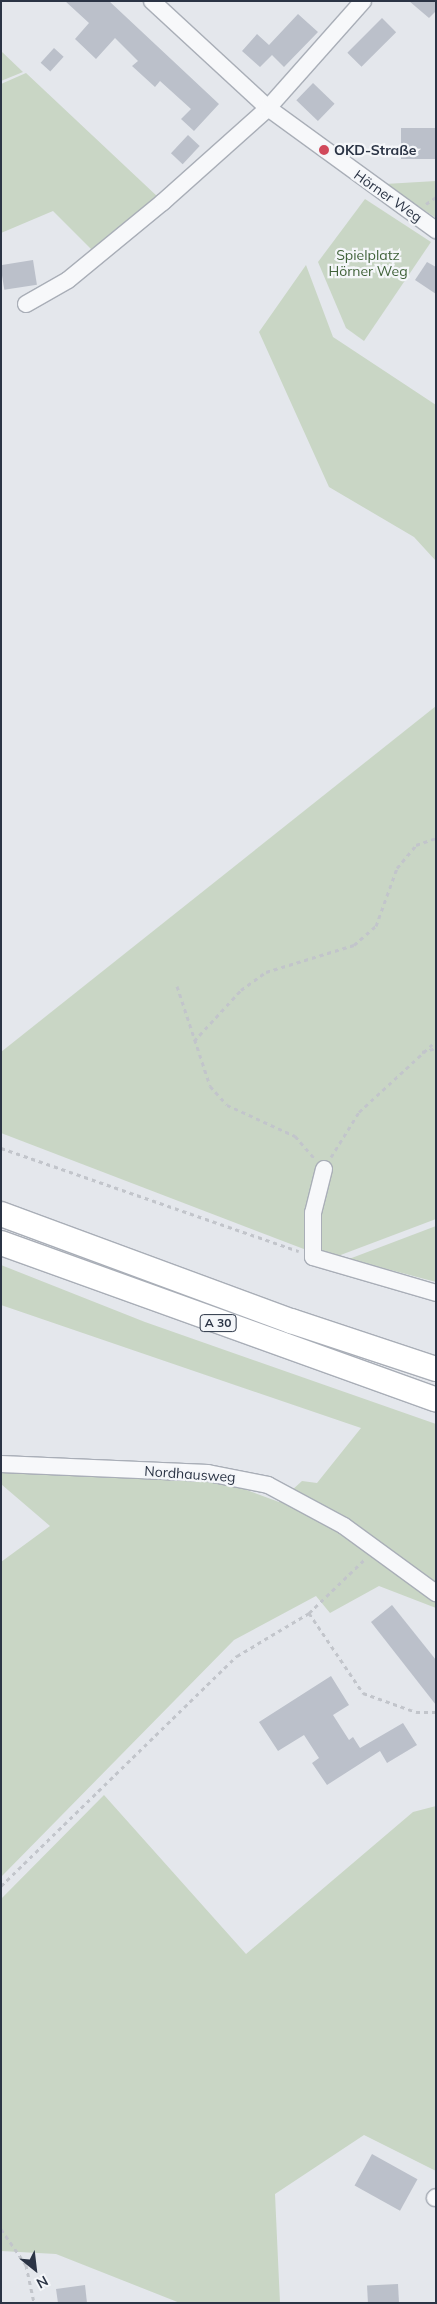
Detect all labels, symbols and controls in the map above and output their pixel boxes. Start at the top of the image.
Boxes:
place label: OKD-Straße [334,142,416,158]
marker: OKD-Straße [318,144,330,156]
street label: Hörner Weg [351,166,425,226]
park label: Spielplatz Hörner Weg [328,247,408,280]
road number: A 30 [199,1314,237,1332]
street label: Nordhausweg [144,1462,236,1486]
north arrow [10,2244,60,2294]
text: N [33,2272,51,2293]

